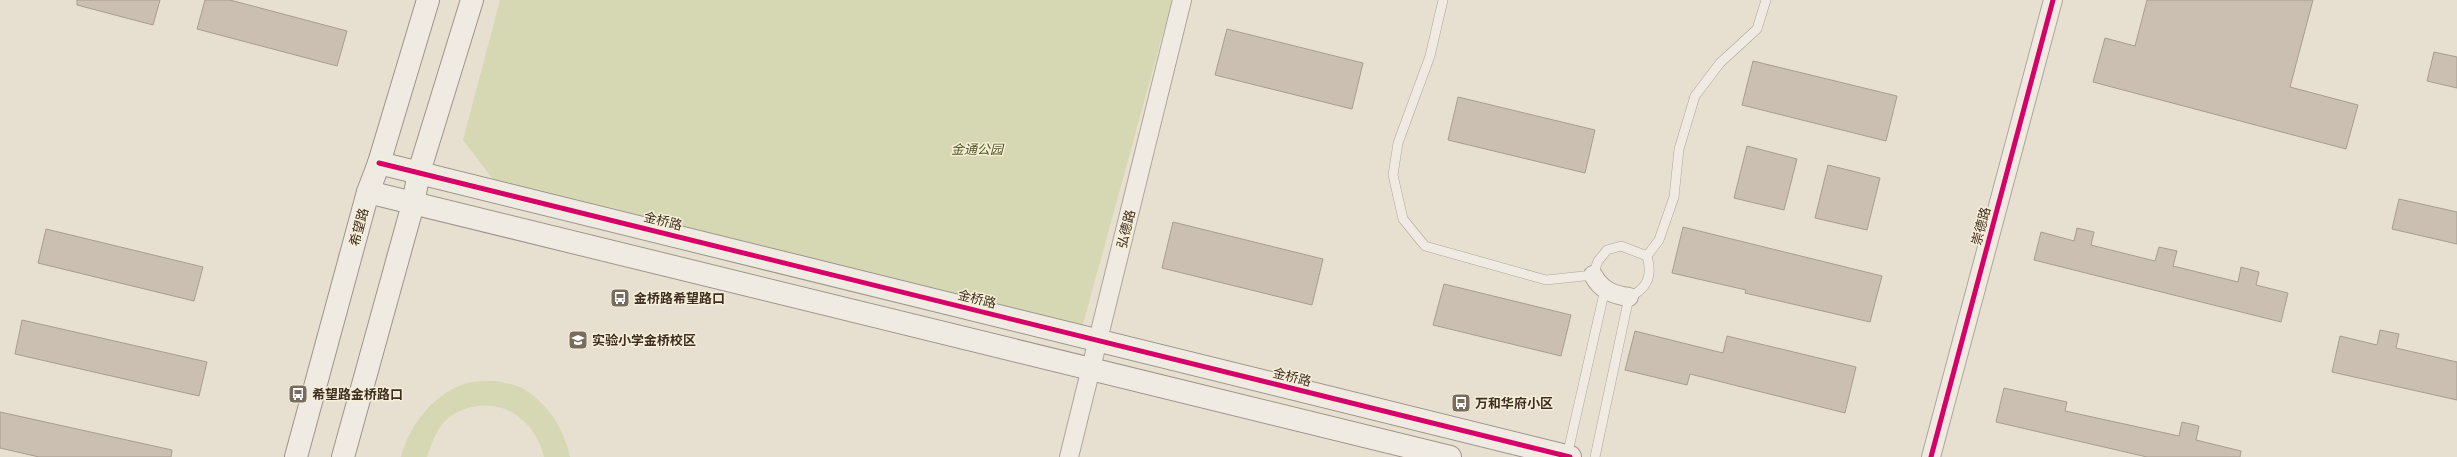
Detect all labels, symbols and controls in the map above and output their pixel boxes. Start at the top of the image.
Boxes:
park label: 金通公园 [951,142,1005,157]
street label: 崇德路 [1969,205,1993,247]
street label: 希望路 [347,206,371,248]
street label: 弘德路 [1114,208,1138,250]
street label: 金桥路 [642,209,684,233]
bus stop icon: 金桥路希望路口 [609,287,631,309]
street label: 金桥路 [956,287,998,311]
place label: 金桥路希望路口 [634,291,725,306]
school or university icon: 实验小学金桥校区 [567,329,589,351]
place label: 实验小学金桥校区 [592,333,696,348]
street label: 金桥路 [1271,365,1313,389]
bus stop icon: 希望路金桥路口 [287,383,309,405]
place label: 希望路金桥路口 [312,387,403,402]
bus stop icon: 万和华府小区 [1450,392,1472,414]
place label: 万和华府小区 [1475,396,1553,411]

